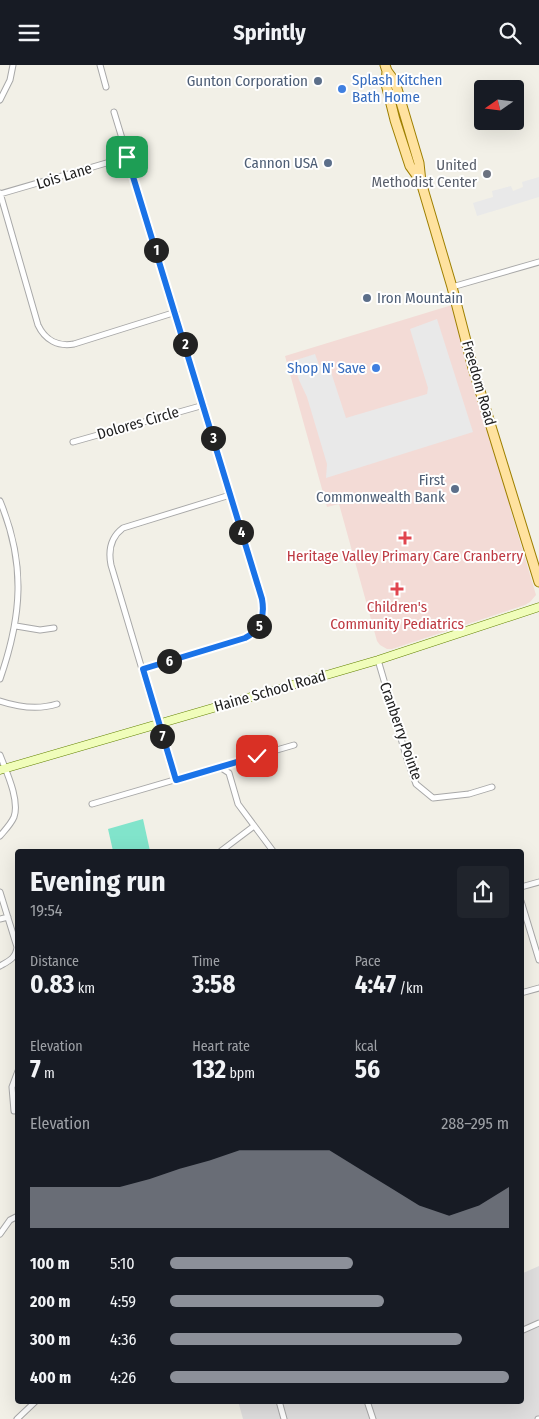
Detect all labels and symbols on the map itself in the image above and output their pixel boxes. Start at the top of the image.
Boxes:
place label: Splash Kitchen Bath Home [352,71,442,106]
place label: Gunton Corporation [187,72,308,90]
marker: Gunton Corporation [312,75,324,87]
north arrow [474,80,524,130]
marker: Splash Kitchen Bath Home [336,83,348,95]
pin [106,136,148,178]
place label: Cannon USA [244,154,318,172]
place label: United Methodist Center [372,156,478,191]
marker: Cannon USA [322,157,334,169]
street label: Lois Lane [34,159,94,193]
marker: United Methodist Center [481,168,493,180]
pin: 1 [144,237,168,263]
place label: Iron Mountain [377,289,463,307]
marker: Iron Mountain [361,292,373,304]
pin: 2 [172,331,198,357]
street label: Freedom Road [458,338,500,428]
place label: Shop N' Save [287,359,366,377]
marker: Shop N' Save [370,362,382,374]
street label: Dolores Circle [95,403,181,443]
pin: 3 [200,425,226,451]
place label: First Commonwealth Bank [316,471,445,506]
marker: First Commonwealth Bank [449,483,461,495]
pin: 4 [228,519,254,545]
marker: Heritage Valley Primary Care Cranberry [398,531,412,545]
place label: Heritage Valley Primary Care Cranberry [287,547,523,565]
marker: Children's Community Pediatrics [390,582,404,596]
place label: Children's Community Pediatrics [330,598,464,633]
pin: 5 [246,613,272,639]
pin: 6 [156,649,182,673]
street label: Haine School Road [212,666,328,716]
street label: Cranberry Pointe [376,680,426,782]
pin: 7 [150,723,174,749]
pin [236,735,278,777]

